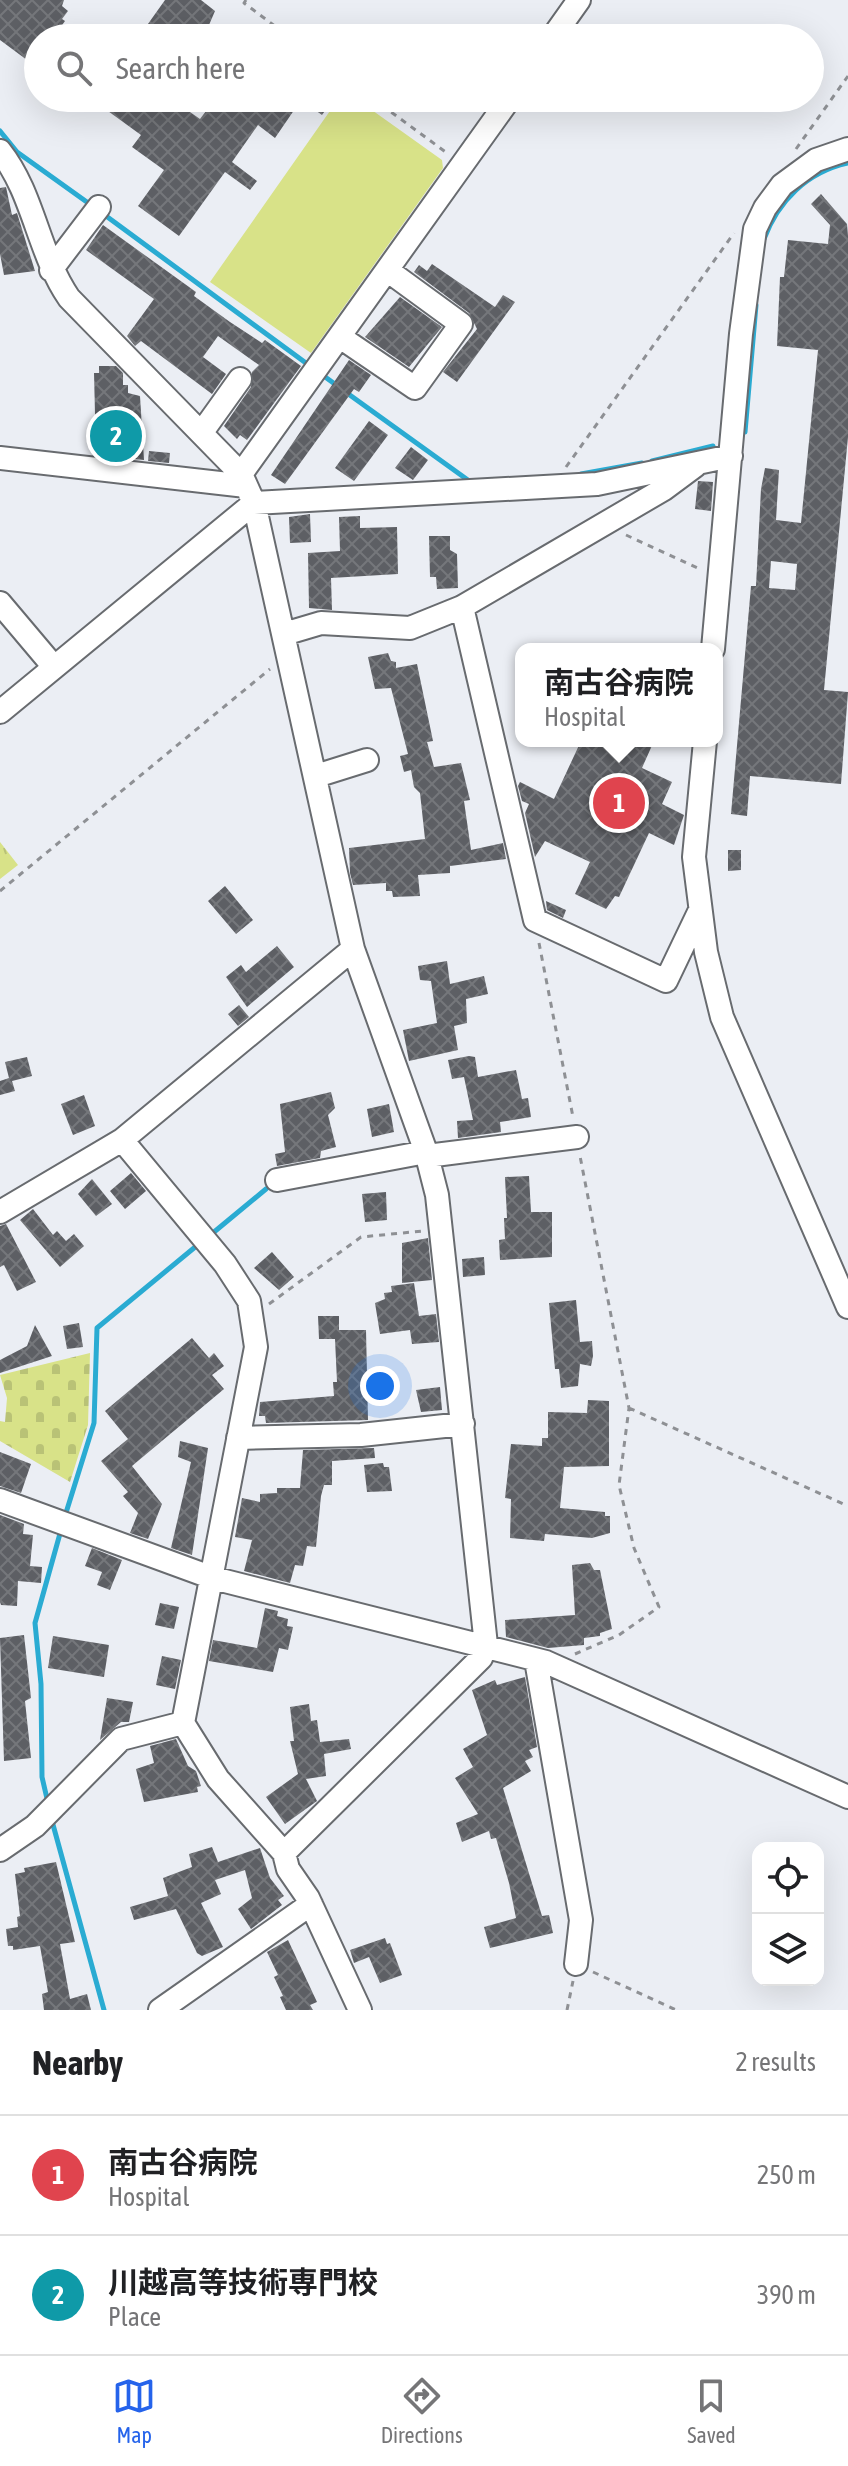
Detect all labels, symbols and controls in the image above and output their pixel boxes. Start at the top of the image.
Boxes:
search box [24,24,824,112]
icon: search [52,46,96,90]
text: Search here [116,51,245,85]
pin: 2 [90,406,142,466]
popup [515,643,723,747]
text: 南古谷病院 [544,665,694,699]
text: Hospital [544,702,625,732]
pin: 1 [593,773,645,833]
your location [360,1366,400,1406]
map controls [752,1842,824,1986]
button: locate [752,1842,824,1914]
button: layers [752,1914,824,1986]
text: Nearby [32,2043,123,2082]
text: 2 results [735,2047,816,2077]
text: 南古谷病院 [108,2145,258,2179]
text: 1 [52,2160,64,2190]
text: 250 m [757,2160,816,2190]
text: Hospital [108,2182,189,2212]
text: 川越高等技術専門校 [108,2265,378,2299]
text: 2 [52,2280,64,2310]
text: 390 m [757,2280,816,2310]
text: Place [108,2302,161,2332]
tab: Map [112,2374,156,2448]
tab: Directions [381,2374,463,2448]
tab: Saved [687,2374,736,2448]

